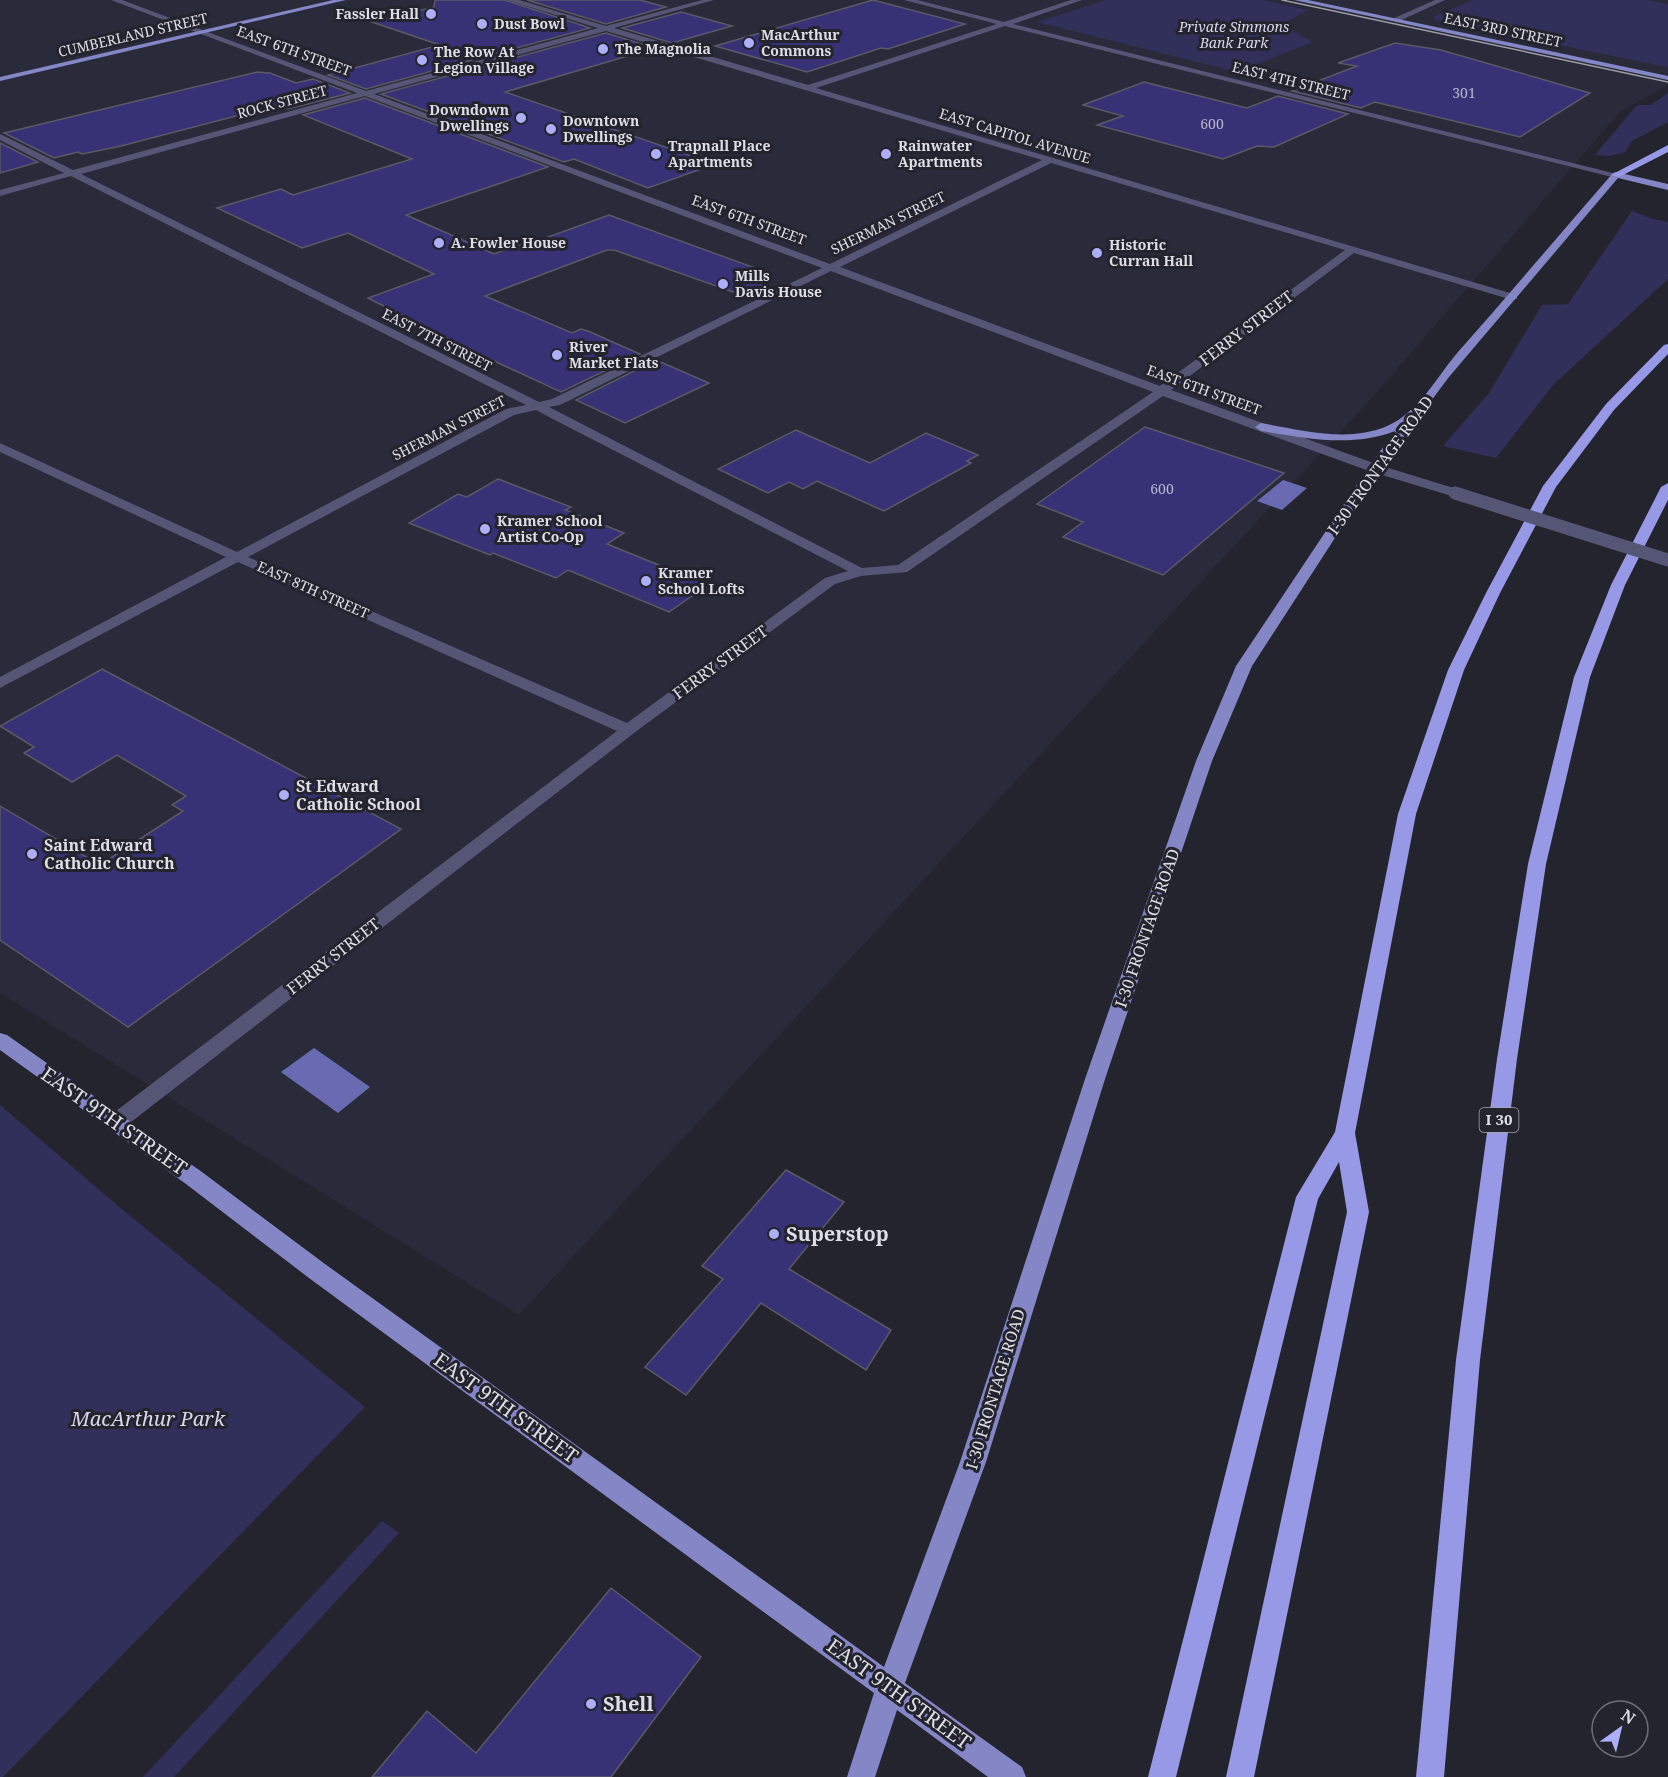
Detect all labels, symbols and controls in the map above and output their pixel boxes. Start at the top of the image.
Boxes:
place label: Fassler Hall [335,4,419,23]
marker: Fassler Hall [424,7,438,21]
street label: CUMBERLAND STREET [56,8,210,61]
street label: EAST 3RD STREET [1442,8,1564,51]
place label: Dust Bowl [494,14,565,33]
marker: Dust Bowl [475,17,489,31]
park label: Private Simmons Bank Park [1178,17,1290,52]
street label: EAST 6TH STREET [234,21,354,80]
place label: MacArthur Commons [761,25,840,60]
marker: MacArthur Commons [742,36,756,50]
place label: The Magnolia [615,39,711,58]
place label: The Row At Legion Village [434,42,534,77]
marker: The Magnolia [596,42,610,56]
marker: The Row At Legion Village [415,53,429,67]
street label: EAST 4TH STREET [1230,57,1352,104]
street label: ROCK STREET [235,80,329,123]
house number: 301 [1452,83,1476,102]
place label: Downdown Dwellings [429,100,509,135]
street label: EAST CAPITOL AVENUE [937,103,1094,168]
marker: Downdown Dwellings [514,111,528,125]
place label: Downtown Dwellings [563,111,639,146]
house number: 600 [1200,114,1224,133]
marker: Downtown Dwellings [544,122,558,136]
place label: Trapnall Place Apartments [668,136,771,171]
place label: Rainwater Apartments [898,136,983,171]
marker: Trapnall Place Apartments [649,147,663,161]
marker: Rainwater Apartments [879,147,893,161]
street label: SHERMAN STREET [827,186,949,259]
street label: EAST 6TH STREET [689,190,809,249]
place label: A. Fowler House [451,233,566,252]
place label: Historic Curran Hall [1109,235,1193,270]
marker: A. Fowler House [432,236,446,250]
marker: Historic Curran Hall [1090,246,1104,260]
place label: Mills Davis House [735,266,822,301]
marker: Mills Davis House [716,277,730,291]
street label: FERRY STREET [1194,285,1298,371]
street label: EAST 7TH STREET [379,304,496,376]
place label: River Market Flats [569,337,659,372]
marker: River Market Flats [550,348,564,362]
street label: EAST 6TH STREET [1144,360,1264,419]
street label: SHERMAN STREET [389,391,509,464]
street label: I-30 FRONTAGE ROAD [1322,391,1438,539]
house number: 600 [1150,479,1174,498]
place label: Kramer School Artist Co-Op [497,511,603,546]
marker: Kramer School Artist Co-Op [478,522,492,536]
street label: EAST 8TH STREET [254,556,372,623]
place label: Kramer School Lofts [658,563,745,598]
marker: Kramer School Lofts [639,574,653,588]
street label: FERRY STREET [668,620,772,704]
place label: St Edward Catholic School [296,775,421,815]
marker: St Edward Catholic School [277,788,291,802]
place label: Saint Edward Catholic Church [44,834,175,874]
street label: I-30 FRONTAGE ROAD [1109,846,1185,1010]
marker: Saint Edward Catholic Church [25,847,39,861]
street label: FERRY STREET [282,913,384,999]
street label: EAST 9TH STREET [36,1060,192,1181]
road number: I 30 [1480,1108,1518,1132]
place label: Superstop [786,1220,889,1247]
marker: Superstop [767,1227,781,1241]
street label: I-30 FRONTAGE ROAD [960,1306,1030,1472]
street label: EAST 9TH STREET [429,1346,584,1469]
park label: MacArthur Park [70,1405,226,1432]
street label: EAST 9TH STREET [822,1632,977,1755]
place label: Shell [603,1690,653,1717]
marker: Shell [584,1697,598,1711]
north arrow [1590,1699,1650,1759]
text: N [1617,1704,1640,1729]

